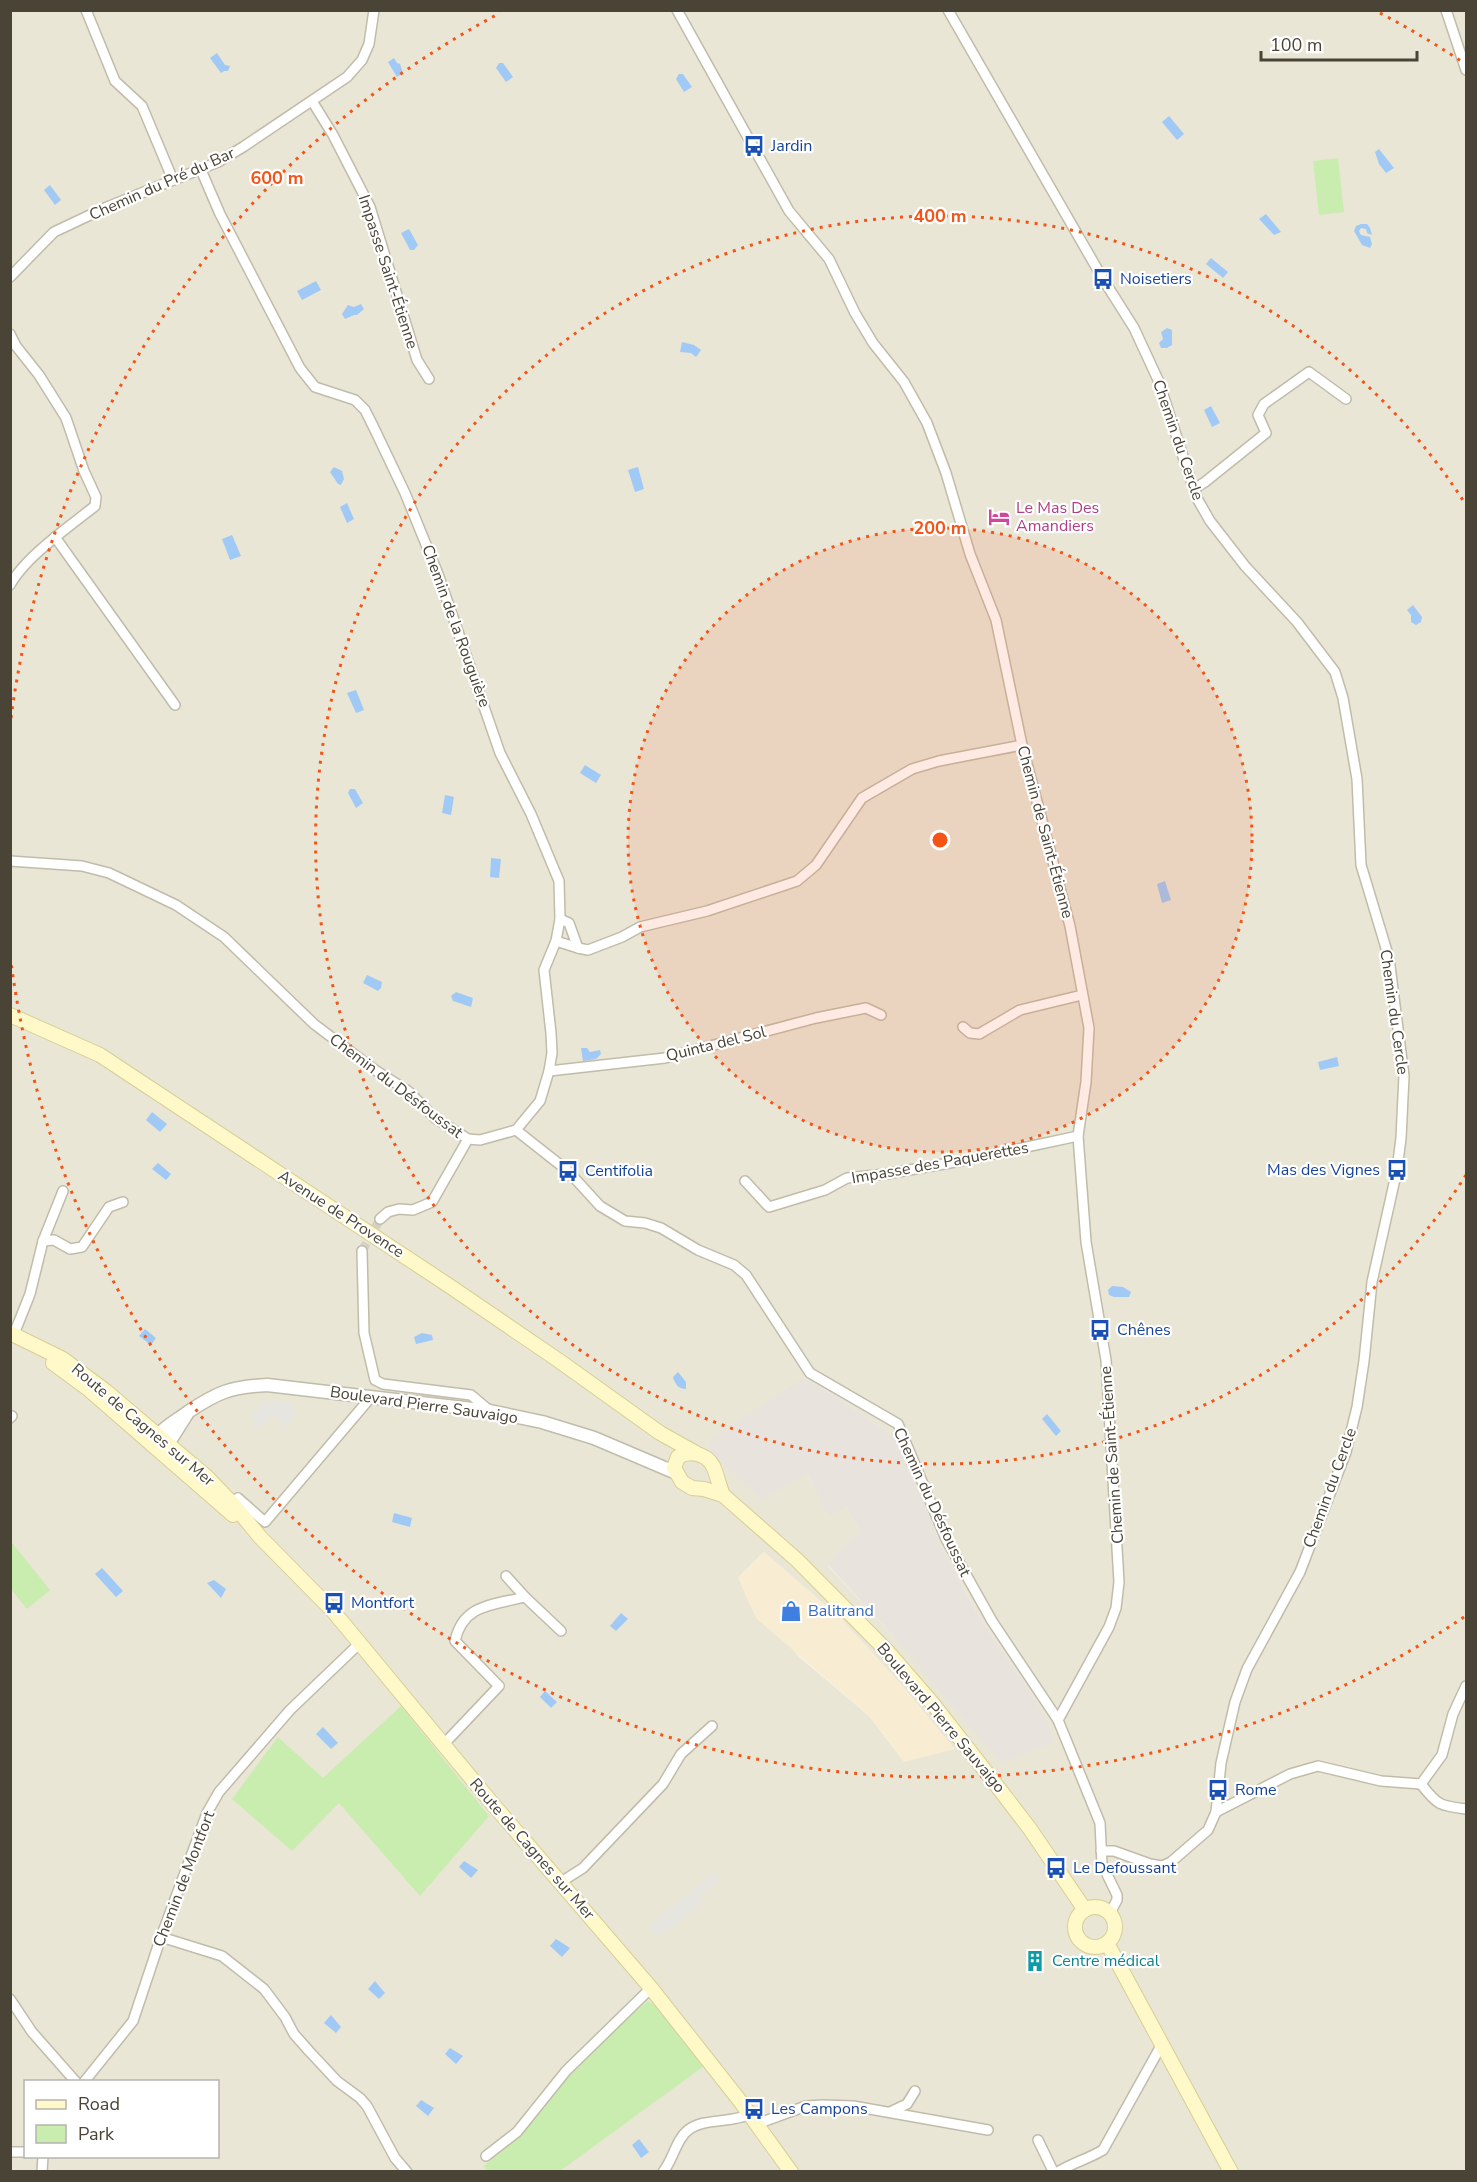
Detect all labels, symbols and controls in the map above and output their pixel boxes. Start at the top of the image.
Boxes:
scale bar [1261,24,1417,62]
text: 100 m [1270,33,1322,57]
bus stop icon: Jardin [742,134,766,158]
place label: Jardin [770,135,812,157]
street label: Chemin du Pré du Bar [86,142,238,226]
text: 600 m [250,166,304,190]
street label: Impasse Saint-Étienne [353,192,423,352]
text: 400 m [913,204,967,228]
bus stop icon: Noisetiers [1091,267,1115,291]
place label: Noisetiers [1120,268,1192,290]
street label: Chemin du Cercle [1147,377,1209,503]
place label: Le Mas Des Amandiers [1016,497,1099,537]
hotel icon: Le Mas Des Amandiers [987,505,1011,529]
text: 200 m [913,516,967,540]
street label: Chemin de la Rouguière [416,542,496,710]
street label: Chemin de Saint-Étienne [1011,743,1079,921]
centre of rings [930,830,950,850]
street label: Chemin du Cercle [1374,948,1414,1076]
street label: Quinta del Sol [664,1021,769,1067]
street label: Chemin du Désfoussat [325,1028,468,1144]
street label: Impasse des Paquerettes [850,1137,1030,1189]
bus stop icon: Mas des Vignes [1385,1158,1409,1182]
bus stop icon: Centifolia [556,1159,580,1183]
place label: Mas des Vignes [1267,1159,1380,1181]
place label: Centifolia [585,1160,653,1182]
street label: Avenue de Provence [274,1165,408,1263]
bus stop icon: Chênes [1088,1318,1112,1342]
place label: Chênes [1117,1319,1171,1341]
street label: Route de Cagnes sur Mer [67,1358,219,1492]
street label: Chemin de Saint-Étienne [1095,1365,1129,1545]
street label: Boulevard Pierre Sauvaigo [329,1381,519,1429]
street label: Chemin du Désfoussat [888,1424,976,1580]
street label: Chemin du Cercle [1298,1425,1362,1551]
bus stop icon: Montfort [322,1591,346,1615]
place label: Montfort [351,1592,414,1614]
shop icon: Balitrand [779,1599,803,1623]
place label: Balitrand [808,1600,874,1622]
street label: Boulevard Pierre Sauvaigo [872,1638,1010,1798]
street label: Route de Cagnes sur Mer [464,1774,600,1925]
bus stop icon: Rome [1206,1778,1230,1802]
place label: Rome [1235,1779,1277,1801]
street label: Chemin de Montfort [148,1807,220,1950]
bus stop icon: Le Defoussant [1044,1856,1068,1880]
place label: Le Defoussant [1073,1857,1177,1879]
building icon: Centre médical [1023,1949,1047,1973]
place label: Centre médical [1052,1950,1160,1972]
legend [24,2080,219,2158]
text: Road [78,2092,120,2116]
bus stop icon: Les Campons [742,2097,766,2121]
place label: Les Campons [771,2098,868,2120]
text: Park [78,2122,115,2146]

